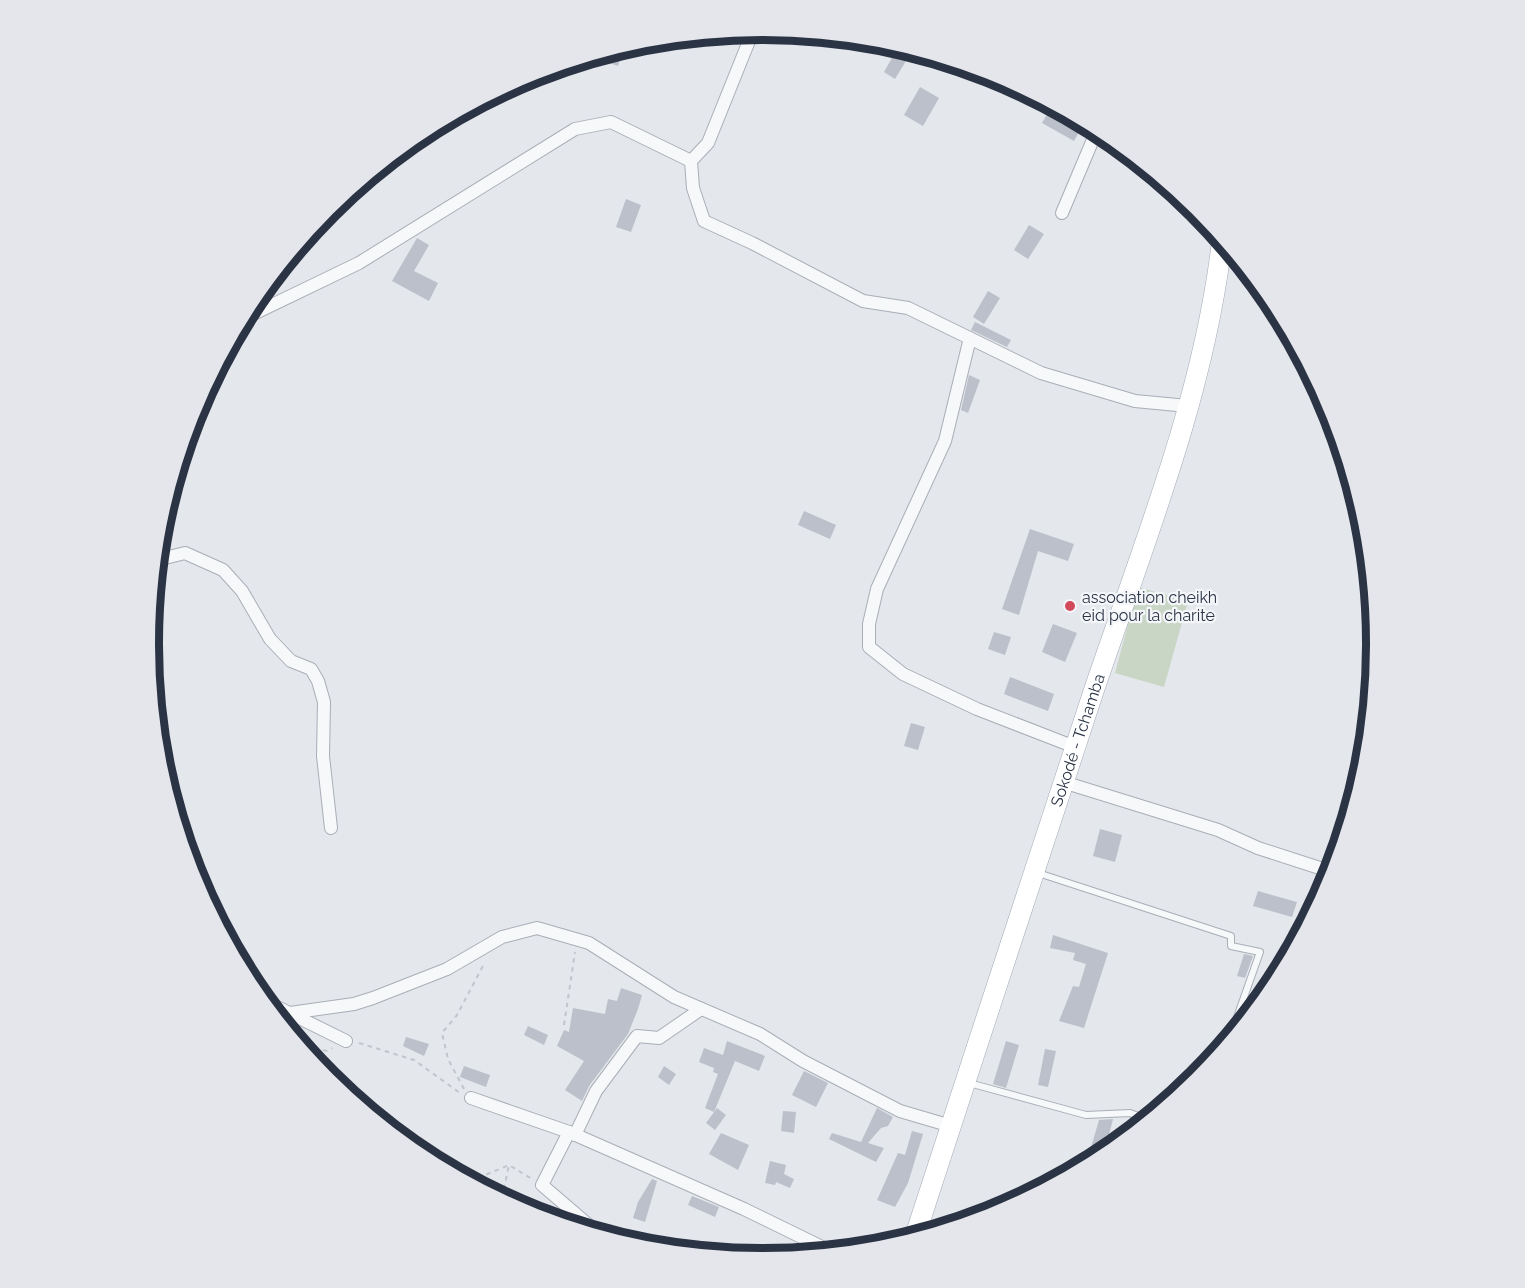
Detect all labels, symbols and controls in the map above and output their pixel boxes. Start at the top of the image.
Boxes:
place label: association cheikh eid pour la charite [1082,588,1217,625]
marker: association cheikh eid pour la charite [1063,599,1077,613]
street label: Sokodé - Tchamba [1046,671,1108,809]

